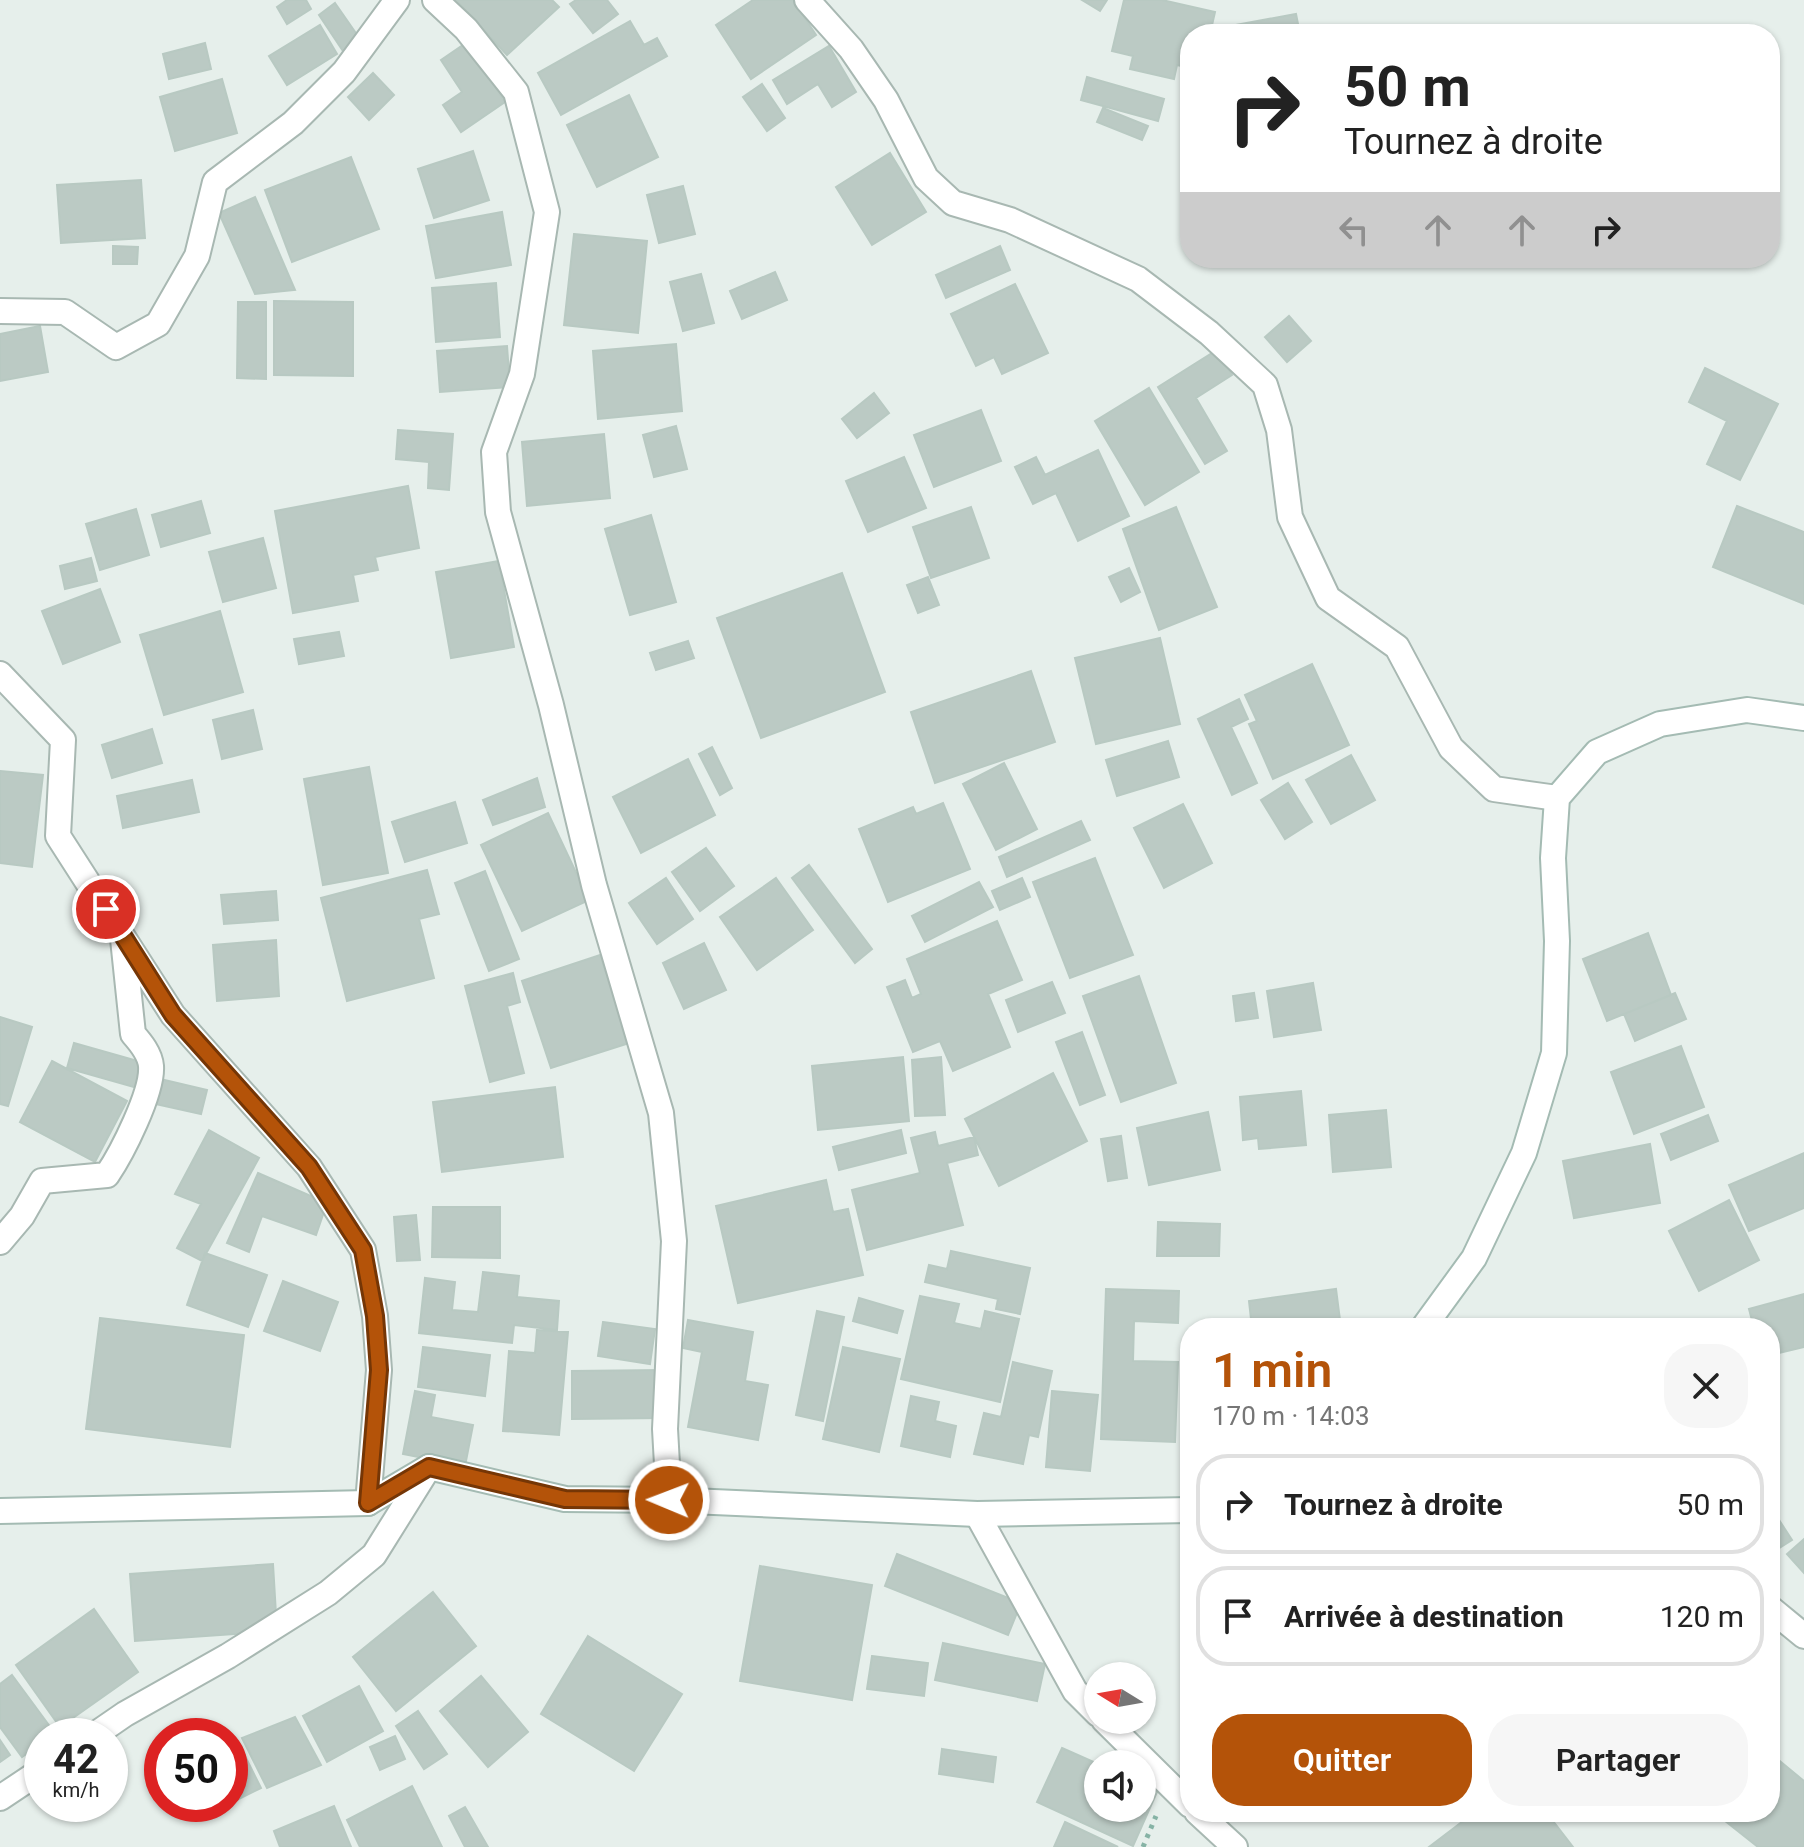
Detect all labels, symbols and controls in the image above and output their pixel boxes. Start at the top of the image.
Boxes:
text: 50 m [1344,54,1471,120]
icon: right [1212,56,1316,160]
text: Tournez à droite [1344,121,1603,163]
icon: left [1332,208,1376,252]
icon: ahead [1416,208,1460,252]
icon: ahead [1500,208,1544,252]
icon: right [1584,208,1628,252]
pin [72,875,140,943]
icon: arrive [84,887,128,931]
text: 1 min [1212,1342,1332,1399]
button: close [1664,1344,1748,1428]
text: 170 m · 14:03 [1212,1401,1370,1431]
position arrow [627,1458,711,1542]
icon: right [1216,1482,1260,1526]
text: Tournez à droite [1284,1487,1503,1522]
text: 50 m [1677,1487,1744,1522]
icon: arrive [1216,1594,1260,1638]
text: Arrivée à destination [1284,1599,1564,1634]
text: 120 m [1660,1599,1744,1634]
north arrow [1084,1662,1156,1734]
map controls [1084,1662,1156,1822]
button: Quitter [1212,1714,1472,1806]
button: Partager [1488,1714,1748,1806]
speed limit sign: 50 [144,1718,248,1822]
text: 42 [53,1736,99,1783]
button: sound [1084,1750,1156,1822]
text: km/h [53,1778,99,1802]

